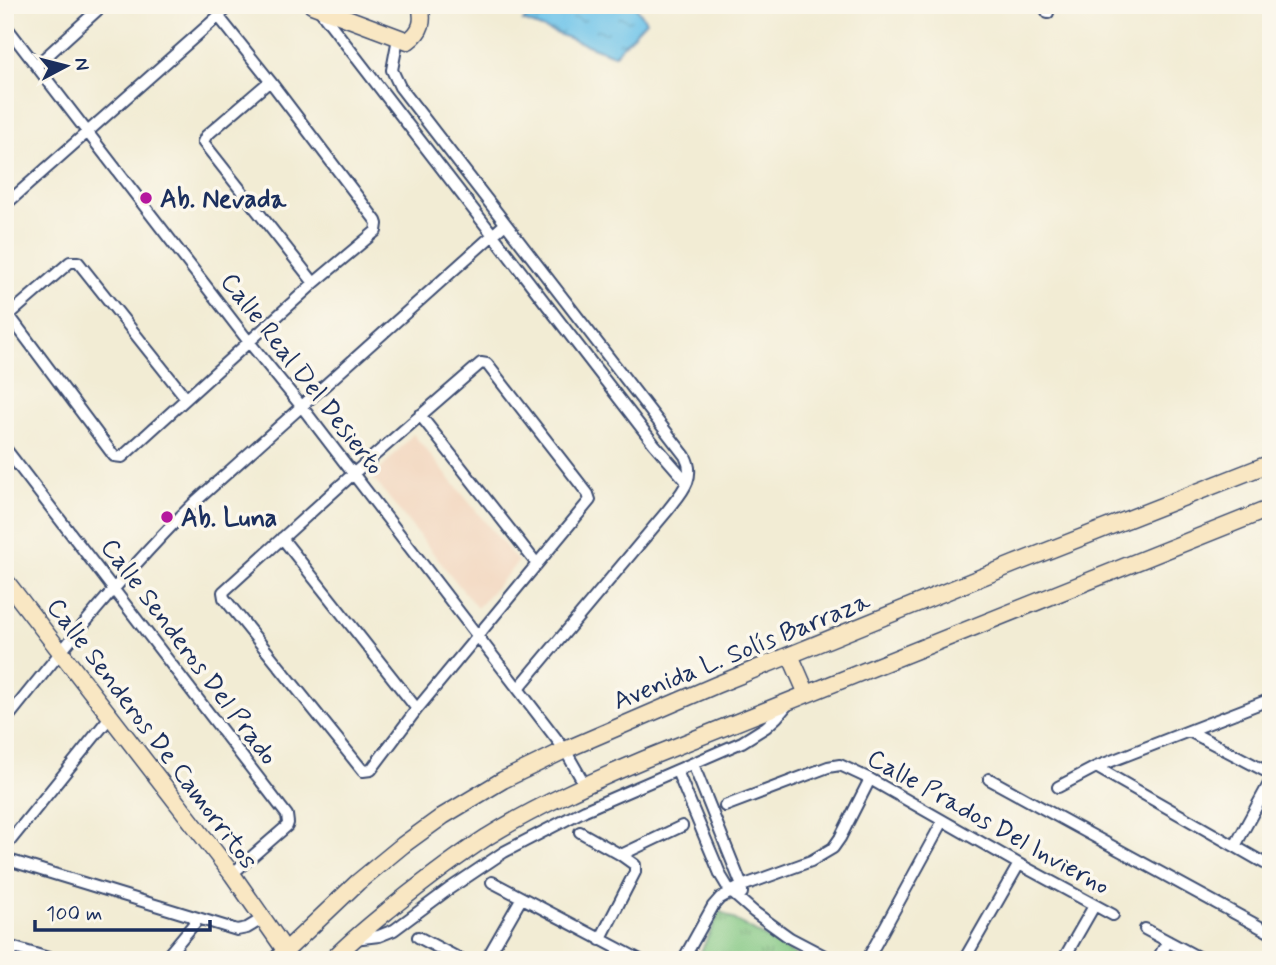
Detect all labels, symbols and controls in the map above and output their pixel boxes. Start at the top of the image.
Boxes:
north arrow [32,32,102,102]
text: N [68,56,95,72]
place label: Ab. Nevada [160,183,288,217]
marker: Ab. Nevada [138,190,154,206]
street label: Calle Real Del Desierto [212,266,391,482]
place label: Ab. Luna [181,502,277,536]
marker: Ab. Luna [159,509,175,525]
street label: Calle Senderos Del Prado [92,532,285,772]
street label: Avenida L. Solís Barraza [608,585,876,719]
street label: Calle Senderos De Camorritos [38,592,265,877]
street label: Calle Prados Del Invierno [861,742,1115,904]
scale bar [35,888,210,932]
text: 100 m [46,900,102,928]

